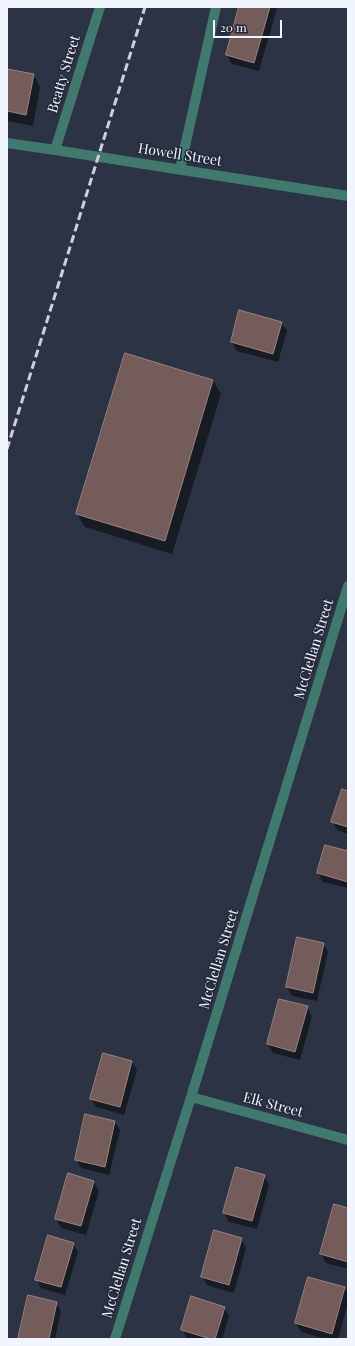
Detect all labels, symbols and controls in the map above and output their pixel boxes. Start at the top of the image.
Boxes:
scale bar [215,12,284,38]
text: 20 m [220,19,247,35]
street label: Beatty Street [44,33,84,115]
street label: Howell Street [137,140,223,170]
street label: McClellan Street [291,597,337,701]
street label: McClellan Street [196,907,242,1011]
street label: Elk Street [241,1089,305,1121]
street label: McClellan Street [99,1216,145,1320]

